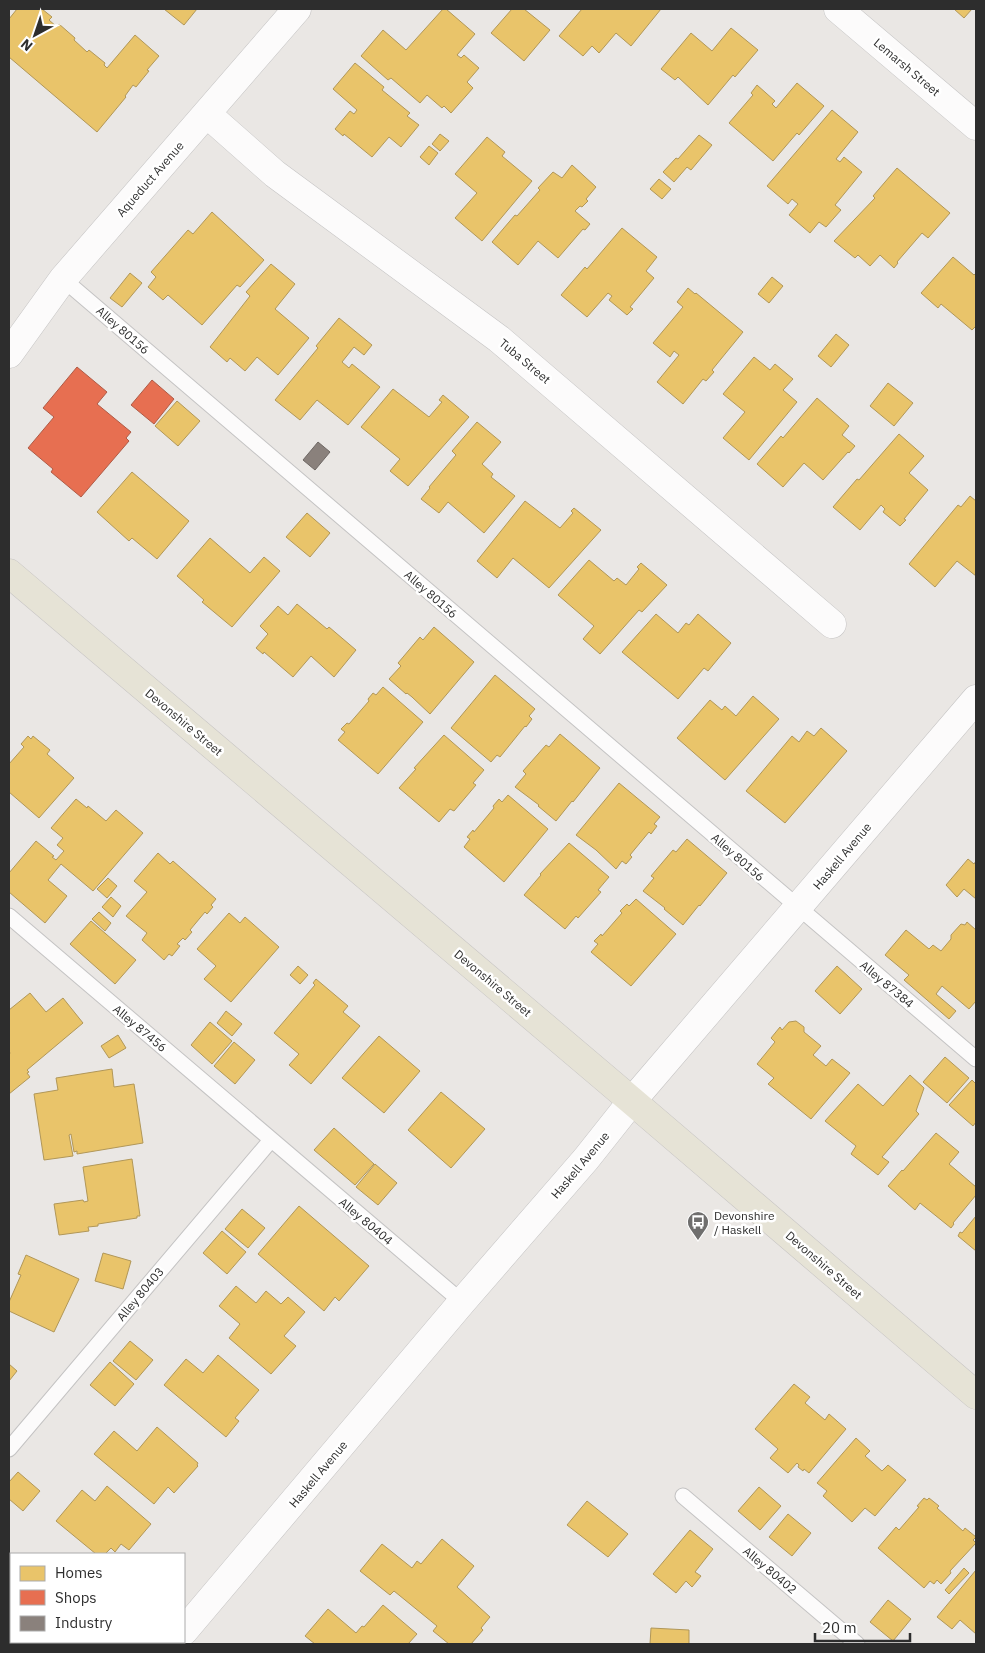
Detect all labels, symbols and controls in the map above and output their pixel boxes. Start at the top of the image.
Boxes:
north arrow [10,10,60,60]
text: N [17,35,36,55]
street label: Lemarsh Street [871,35,943,99]
street label: Aqueduct Avenue [113,138,187,220]
street label: Alley 80156 [93,303,153,357]
street label: Tuba Street [496,335,554,387]
street label: Alley 80156 [401,567,461,621]
street label: Devonshire Street [142,685,226,759]
street label: Haskell Avenue [810,819,875,893]
street label: Alley 80156 [708,830,768,884]
street label: Devonshire Street [451,946,535,1020]
street label: Alley 87384 [857,957,917,1011]
street label: Alley 87456 [110,1001,170,1055]
street label: Haskell Avenue [548,1128,613,1202]
street label: Alley 80404 [336,1194,396,1248]
place label: Devonshire / Haskell [714,1208,775,1237]
bus stop icon: Devonshire / Haskell [686,1210,710,1241]
street label: Devonshire Street [783,1228,865,1302]
street label: Alley 80403 [113,1264,167,1324]
street label: Haskell Avenue [286,1437,351,1511]
street label: Alley 80402 [740,1543,800,1597]
legend [10,1553,185,1643]
text: Homes [55,1563,103,1582]
text: Shops [55,1588,97,1607]
scale bar [815,1610,910,1642]
text: Industry [55,1613,113,1632]
text: 20 m [822,1618,857,1637]

